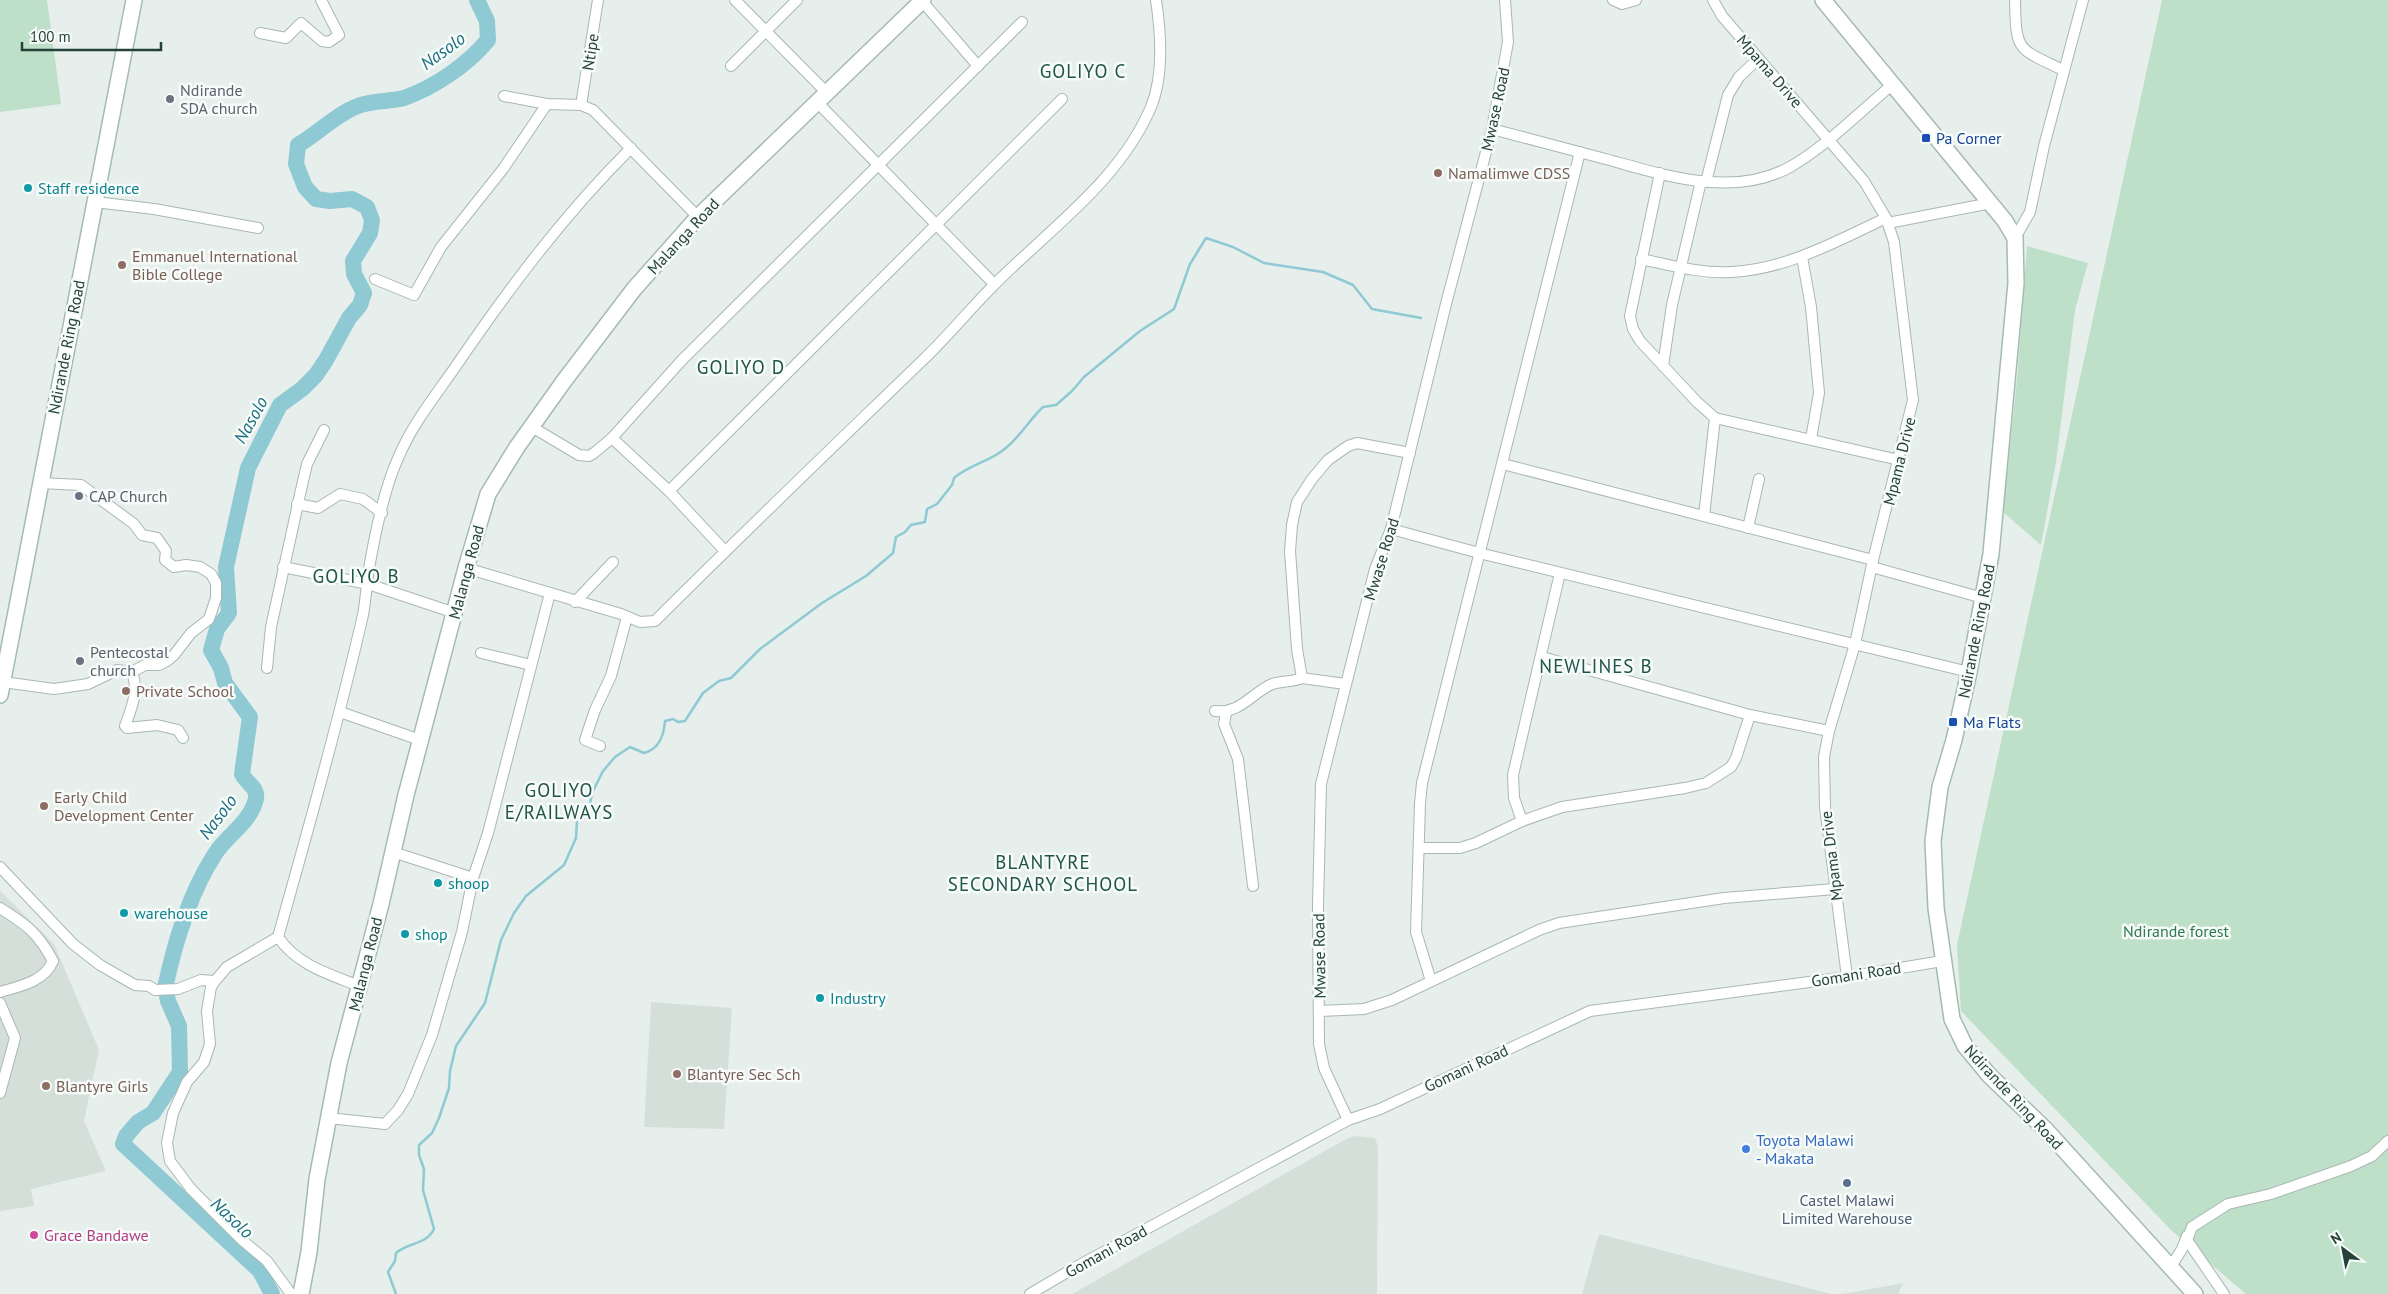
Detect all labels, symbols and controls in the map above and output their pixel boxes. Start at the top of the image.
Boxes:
scale bar [22,20,161,52]
water label: Nasolo [416,26,470,75]
text: 100 m [30,27,71,46]
street label: Mpama Drive [1733,30,1807,112]
street label: Ntipe [577,32,603,72]
district label: GOLIYO C [1040,59,1126,83]
street label: Mwase Road [1476,65,1514,153]
place label: Ndirande SDA church [180,80,258,118]
marker: Ndirande SDA church [164,93,176,105]
place label: Pa Corner [1936,128,2002,148]
marker: Pa Corner [1920,132,1932,144]
place label: Namalimwe CDSS [1448,163,1570,183]
marker: Namalimwe CDSS [1432,167,1444,179]
place label: Staff residence [38,178,139,198]
marker: Staff residence [22,182,34,194]
street label: Malanga Road [643,194,723,278]
place label: Emmanuel International Bible College [132,246,298,284]
marker: Emmanuel International Bible College [116,259,128,271]
street label: Ndirande Ring Road [43,278,89,416]
district label: GOLIYO D [697,355,785,379]
water label: Nasolo [228,392,273,447]
street label: Mpama Drive [1878,415,1920,507]
place label: CAP Church [89,486,168,506]
marker: CAP Church [73,490,85,502]
street label: Mwase Road [1359,515,1403,603]
street label: Malanga Road [444,523,488,621]
street label: Ndirande Ring Road [1953,562,1999,700]
district label: GOLIYO B [313,564,399,588]
place label: Pentecostal church [90,642,169,680]
district label: NEWLINES B [1539,654,1653,678]
marker: Pentecostal church [74,655,86,667]
place label: Private School [136,681,234,701]
marker: Private School [120,685,132,697]
place label: Ma Flats [1963,712,2021,732]
marker: Ma Flats [1947,716,1959,728]
district label: GOLIYO E/RAILWAYS [505,778,613,824]
place label: Early Child Development Center [54,787,194,825]
water label: Nasolo [193,790,242,844]
marker: Early Child Development Center [38,800,50,812]
street label: Mpama Drive [1816,810,1846,902]
district label: BLANTYRE SECONDARY SCHOOL [948,850,1138,896]
place label: shoop [448,873,489,893]
marker: shoop [432,877,444,889]
place label: warehouse [134,903,208,923]
marker: warehouse [118,907,130,919]
street label: Mwase Road [1308,913,1330,999]
street label: Malanga Road [344,915,386,1013]
park label: Ndirande forest [2123,921,2230,941]
place label: shop [415,924,448,944]
marker: shop [399,928,411,940]
street label: Gomani Road [1810,957,1902,991]
place label: Industry [830,988,886,1008]
marker: Industry [814,992,826,1004]
street label: Gomani Road [1421,1040,1511,1096]
street label: Ndirande Ring Road [1960,1040,2068,1154]
place label: Blantyre Sec Sch [687,1064,800,1084]
marker: Blantyre Sec Sch [671,1068,683,1080]
place label: Blantyre Girls [56,1076,149,1096]
marker: Blantyre Girls [40,1080,52,1092]
place label: Toyota Malawi - Makata [1756,1130,1854,1168]
marker: Toyota Malawi - Makata [1740,1143,1752,1155]
marker: Castel Malawi Limited Warehouse [1841,1177,1853,1189]
place label: Castel Malawi Limited Warehouse [1782,1190,1912,1228]
water label: Nasolo [206,1192,259,1243]
street label: Gomani Road [1062,1220,1150,1282]
north arrow [2318,1224,2368,1274]
place label: Grace Bandawe [44,1225,149,1245]
text: N [2327,1228,2345,1248]
marker: Grace Bandawe [28,1229,40,1241]

